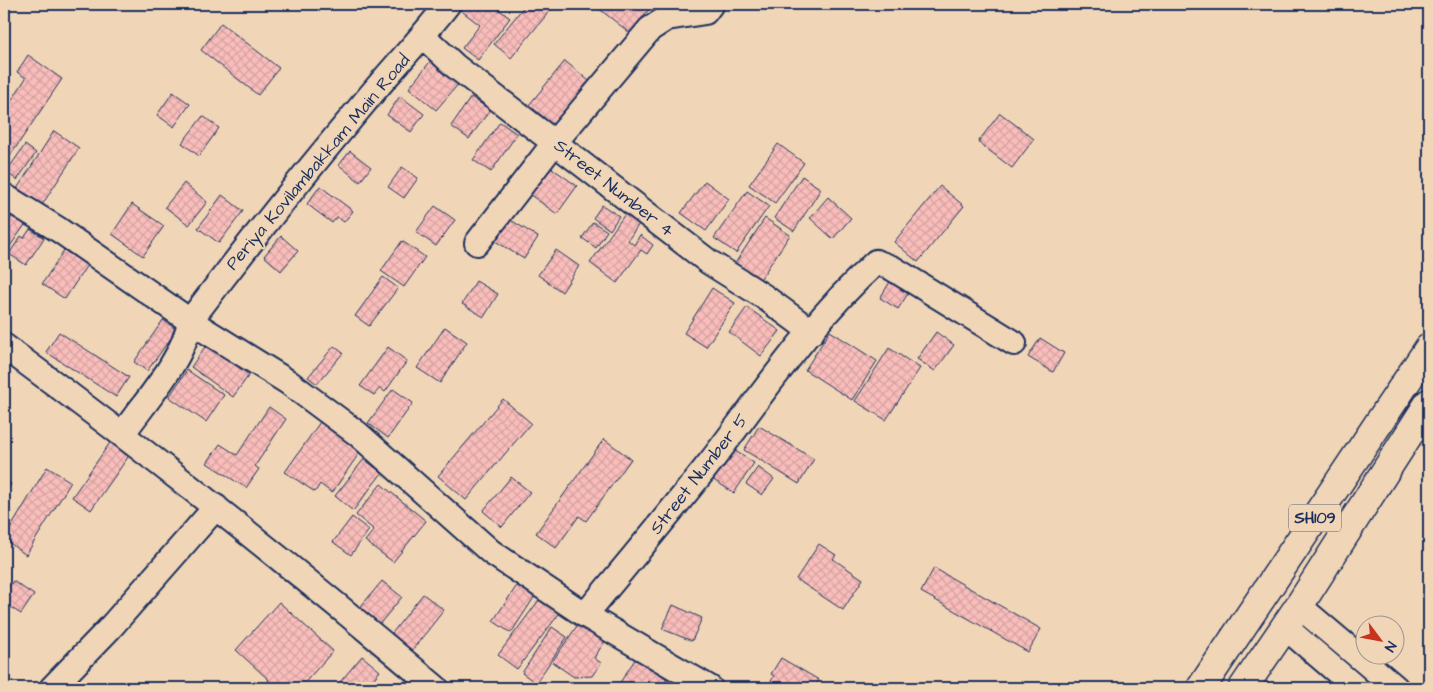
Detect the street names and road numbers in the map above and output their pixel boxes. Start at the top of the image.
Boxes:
street label: Periya Kovilambakkam Main Road [220,49,417,276]
street label: Street Number 4 [549,133,679,243]
street label: Street Number 5 [644,408,754,540]
road number: SH109 [1289,504,1341,532]

